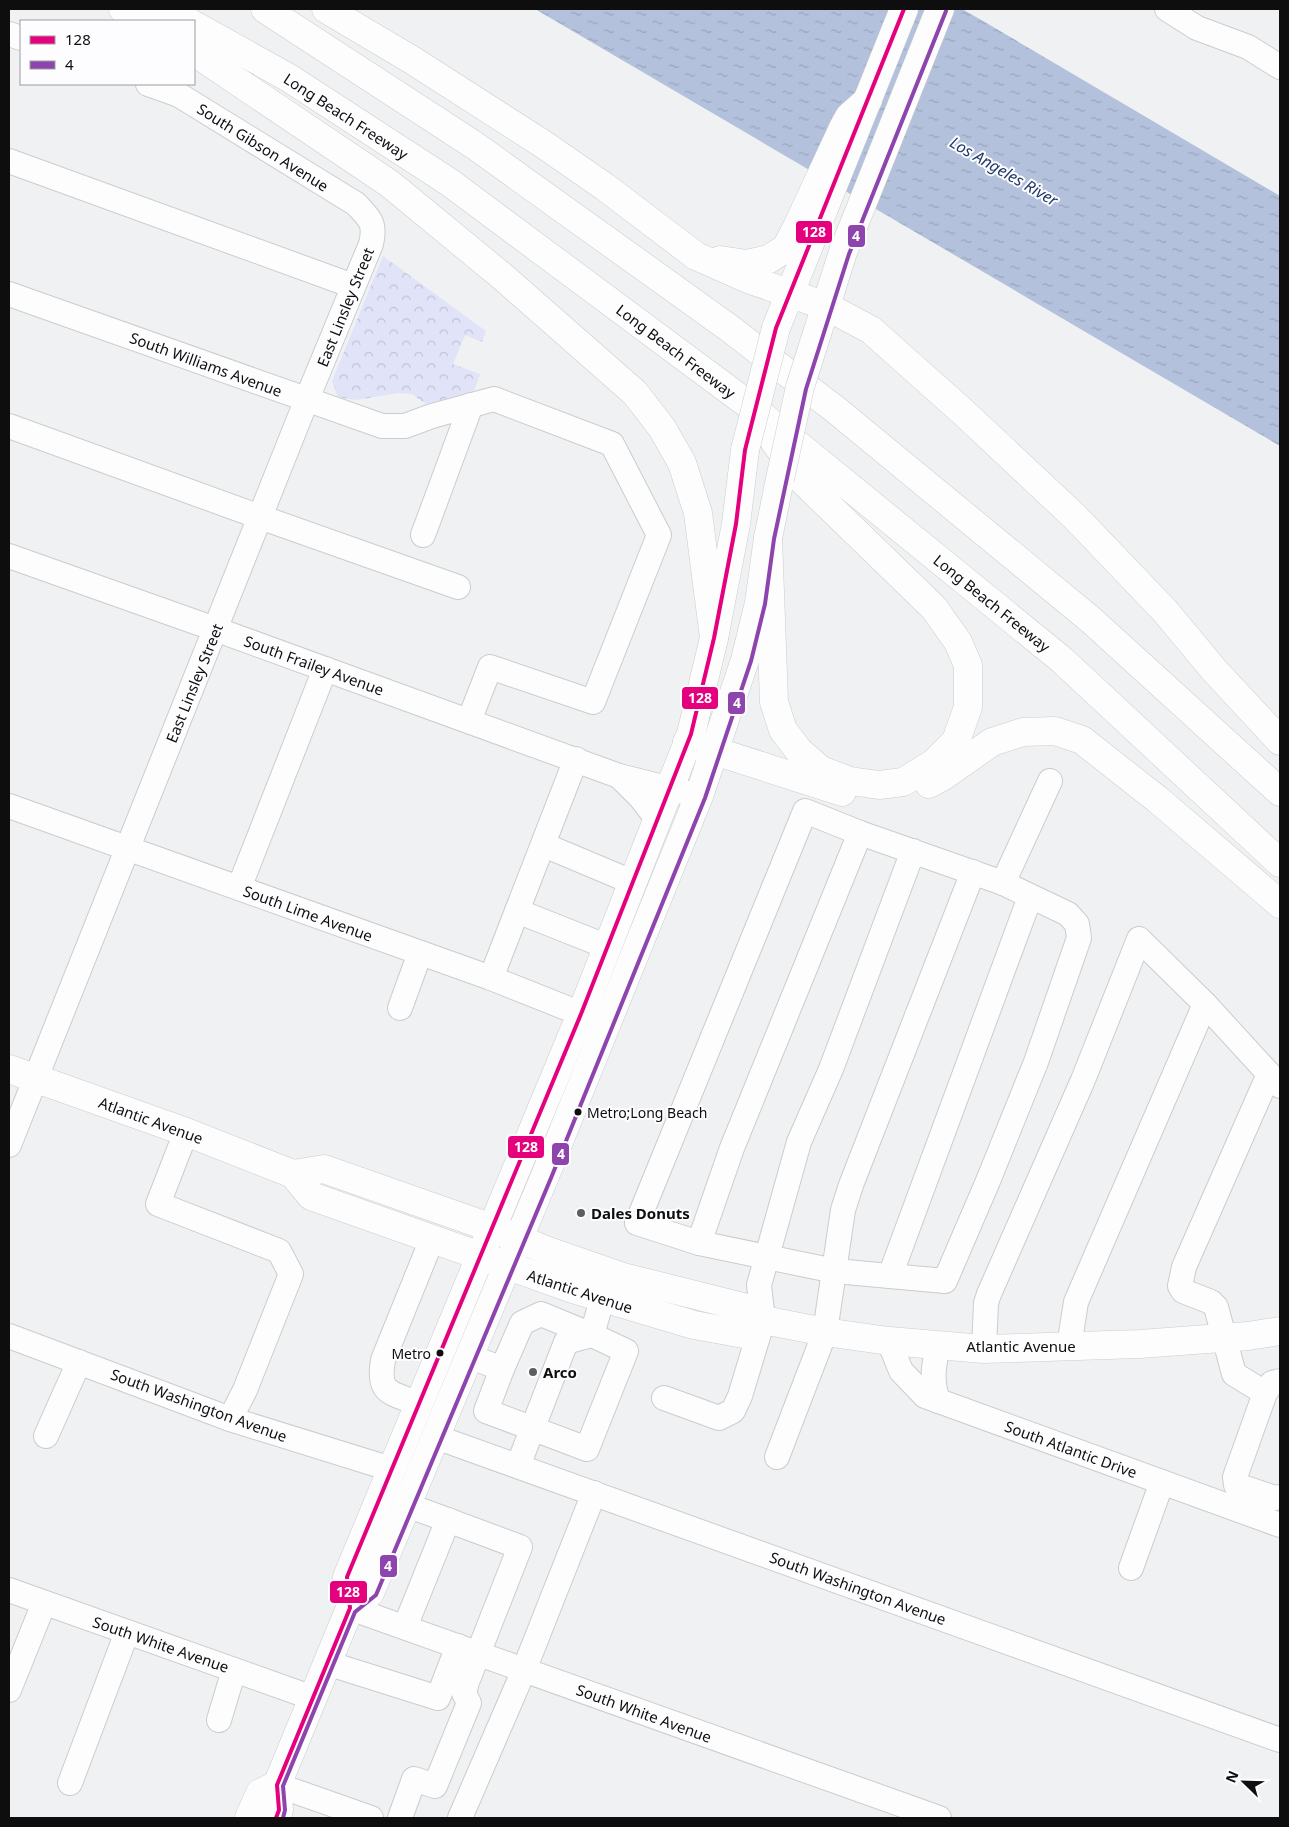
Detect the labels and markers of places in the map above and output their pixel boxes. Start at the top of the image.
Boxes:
place label: Metro;Long Beach [587,1103,707,1122]
marker: Metro;Long Beach [573,1107,583,1117]
place label: Dales Donuts [591,1203,690,1223]
marker: Dales Donuts [575,1207,587,1219]
place label: Metro [391,1344,431,1363]
marker: Metro [435,1348,445,1358]
place label: Arco [543,1362,577,1382]
marker: Arco [527,1366,539,1378]

